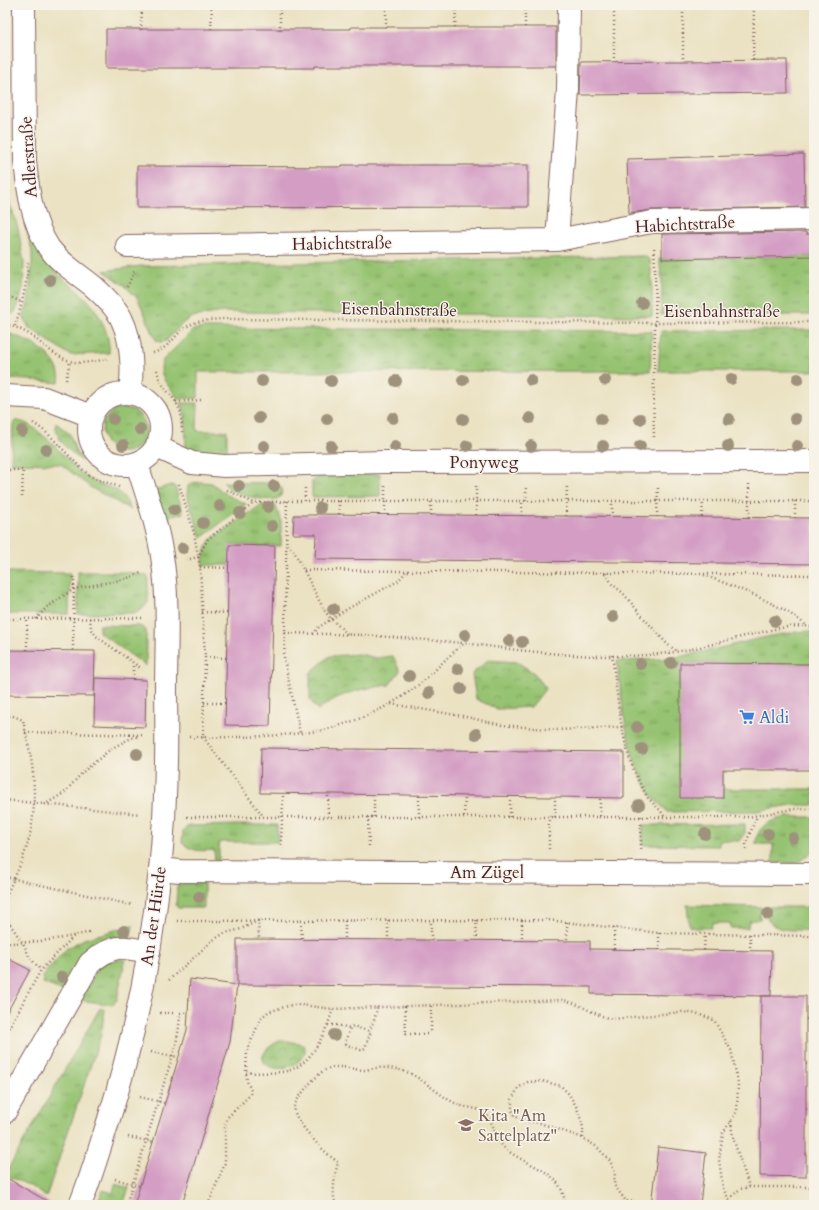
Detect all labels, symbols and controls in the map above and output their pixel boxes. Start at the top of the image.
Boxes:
street label: Adlerstraße [14,115,43,199]
street label: Habichtstraße [634,210,736,239]
street label: Habichtstraße [292,231,392,256]
street label: Eisenbahnstraße [341,297,457,322]
street label: Eisenbahnstraße [664,300,780,323]
street label: Ponyweg [450,451,519,474]
place label: Aldi [759,706,789,729]
supermarket icon: Aldi [738,708,756,726]
street label: Am Zügel [450,861,525,884]
street label: An der Hürde [135,865,172,967]
place label: Kita "Am Sattelplatz" [478,1104,557,1147]
school or university icon: Kita "Am Sattelplatz" [457,1116,475,1134]

